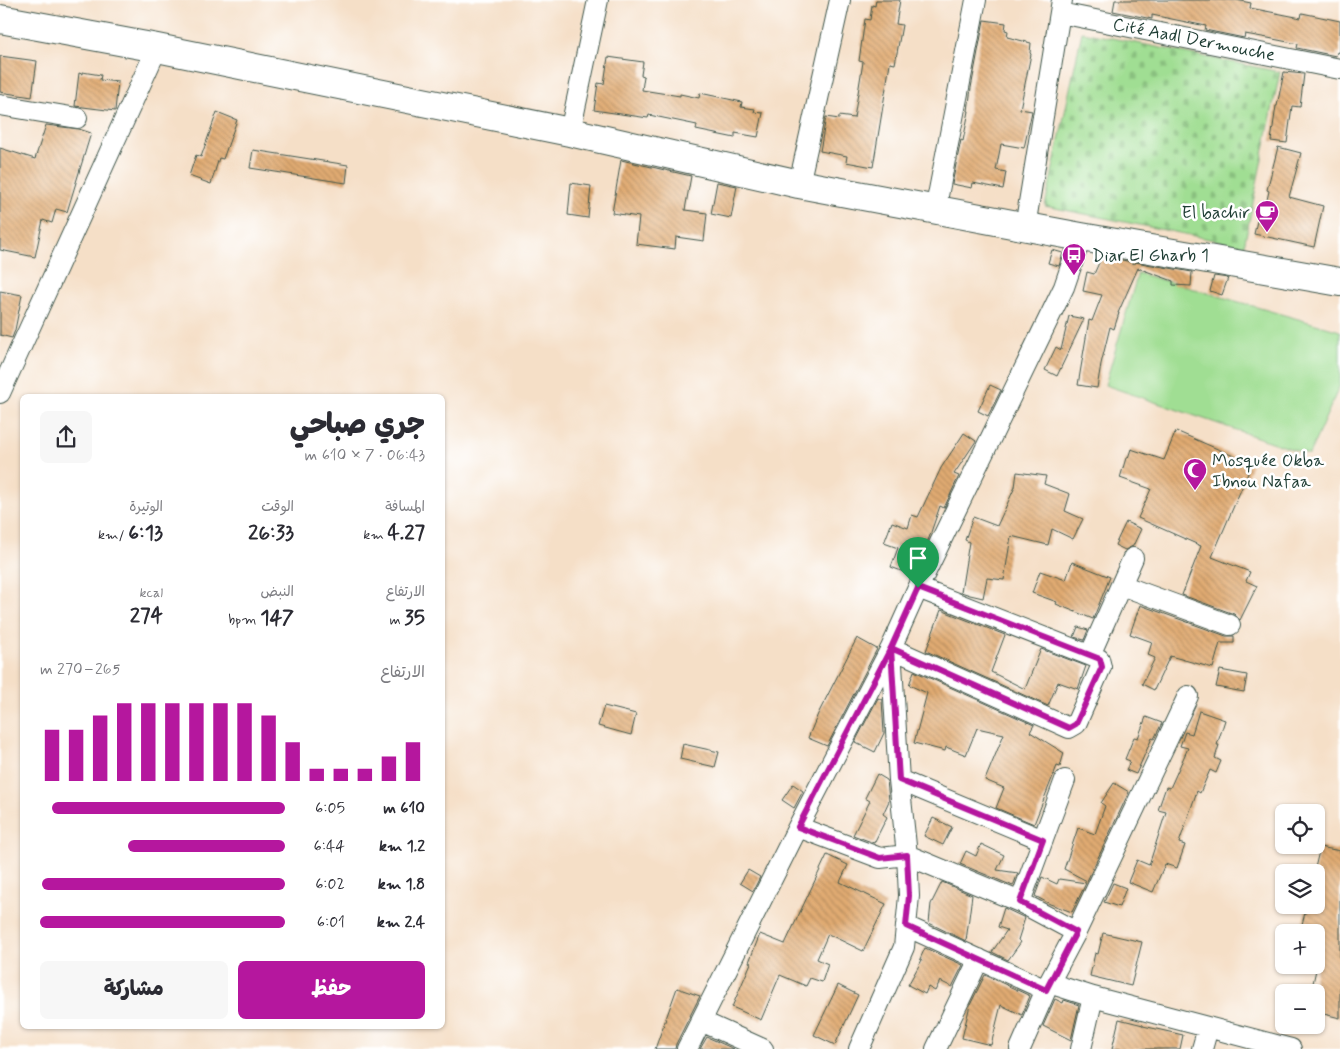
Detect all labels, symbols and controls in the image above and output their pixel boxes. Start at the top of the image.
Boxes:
street label: Cité Aadl Dermouche [1111,12,1277,68]
cafe icon: El bachir [1254,199,1280,233]
place label: El bachir [1181,201,1250,225]
bus stop icon: Diar El Gharb 1 [1061,242,1087,276]
place label: Diar El Gharb 1 [1092,244,1209,268]
text: جري صباحي [290,407,425,444]
button: share [40,411,92,463]
text: 06:43 · 7 × 610 m [305,445,425,466]
place label: Mosquée Okba Ibnou Nafaa [1212,449,1324,494]
mosque icon: Mosquée Okba Ibnou Nafaa [1182,457,1208,491]
text: الوتيرة [129,498,163,516]
text: الوقت [261,498,294,516]
text: المسافة [385,498,425,516]
text: 6:13 [128,519,163,547]
text: 26:33 [248,519,294,547]
text: 4.27 [388,519,425,547]
text: /km [98,526,128,544]
text: km [363,526,388,544]
pin [897,537,939,588]
icon: arrive [904,544,932,572]
text: النبض [261,583,294,601]
text: الارتفاع [386,583,425,601]
text: kcal [139,584,163,602]
text: 274 [130,602,163,630]
text: 147 [260,604,294,632]
text: 35 [404,604,425,632]
text: bpm [228,611,260,629]
text: m [389,611,404,629]
text: 265–270 m [40,659,121,680]
text: الارتفاع [380,662,425,683]
text: 6:05 [315,798,345,819]
text: 610 m [383,798,425,819]
map controls [1275,804,1325,1034]
button: locate [1275,804,1325,854]
text: 6:44 [314,836,345,857]
text: 1.2 km [379,836,425,857]
button: layers [1275,864,1325,914]
text: 6:02 [315,874,345,895]
text: 1.8 km [378,874,425,895]
text: 6:01 [317,912,345,933]
text: 2.4 km [377,912,425,933]
button: + [1275,924,1325,974]
button: مشاركة [40,961,228,1019]
button: حفظ [238,961,425,1019]
button: − [1275,984,1325,1034]

